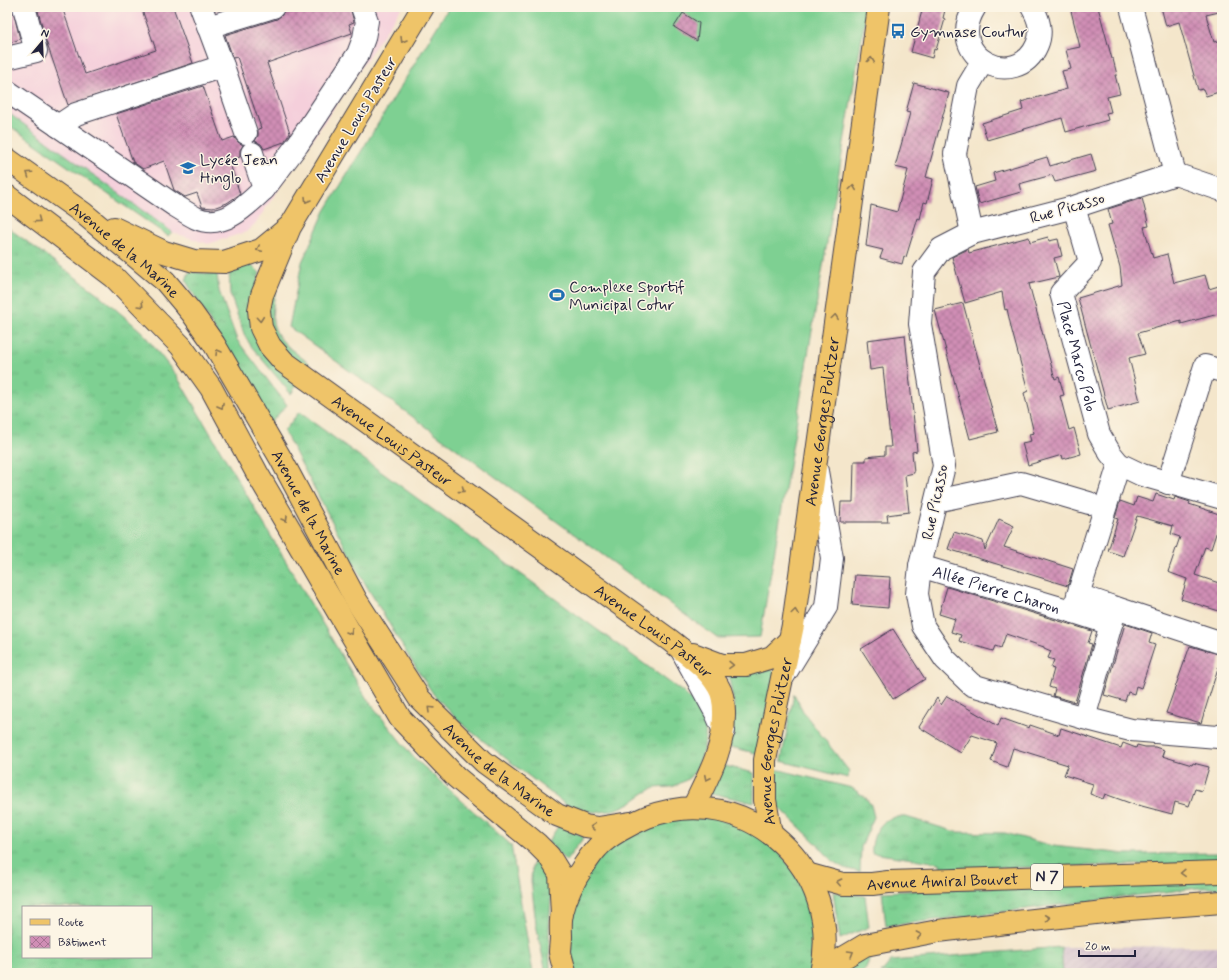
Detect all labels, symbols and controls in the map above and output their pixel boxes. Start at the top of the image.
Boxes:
north arrow [22,22,62,62]
bus stop icon: Gymnase Coutur [889,22,907,40]
place label: Gymnase Coutur [910,22,1028,43]
text: N [39,26,51,41]
one-way arrow [400,36,407,43]
street label: Avenue Louis Pasteur [310,53,402,187]
one-way arrow [866,57,875,63]
place label: Lycée Jean Hinglo [200,150,278,190]
school or university icon: Lycée Jean Hinglo [179,159,197,177]
one-way arrow [26,172,33,179]
one-way arrow [848,185,857,192]
street label: Rue Picasso [1028,188,1107,229]
one-way arrow [304,196,311,203]
street label: Avenue de la Marine [65,198,184,303]
one-way arrow [34,215,41,222]
one-way arrow [256,244,263,252]
place label: Complexe Sportif Municipal Cotur [569,277,685,316]
sports icon: Complexe Sportif Municipal Cotur [548,286,566,304]
street label: Place Marco Polo [1052,299,1101,414]
one-way arrow [136,300,144,308]
one-way arrow [830,314,839,320]
one-way arrow [255,316,264,322]
street label: Avenue Georges Politzer [801,335,845,508]
one-way arrow [215,349,222,356]
street label: Avenue Louis Pasteur [327,391,456,492]
one-way arrow [216,402,224,409]
street label: Avenue de la Marine [266,446,350,580]
street label: Rue Picasso [917,463,954,542]
one-way arrow [458,485,465,492]
one-way arrow [280,515,287,523]
street label: Allée Pierre Charon [930,561,1063,619]
street label: Avenue Louis Pasteur [590,580,717,684]
one-way arrow [790,609,799,615]
one-way arrow [345,628,352,635]
street label: Avenue Georges Politzer [756,655,798,827]
one-way arrow [728,661,734,669]
one-way arrow [427,706,435,714]
street label: Avenue de la Marine [438,719,560,823]
one-way arrow [704,774,712,781]
one-way arrow [590,823,596,832]
road number: N 7 [1031,864,1063,890]
street label: Avenue Amiral Bouvet [867,869,1019,896]
one-way arrow [1180,869,1186,878]
one-way arrow [836,879,843,887]
legend [22,906,152,958]
one-way arrow [1045,914,1051,923]
text: Route [58,915,84,931]
one-way arrow [916,931,922,940]
scale bar [1079,932,1135,958]
text: Bâtiment [58,935,107,951]
text: 20 m [1085,939,1111,955]
one-way arrow [847,950,854,957]

